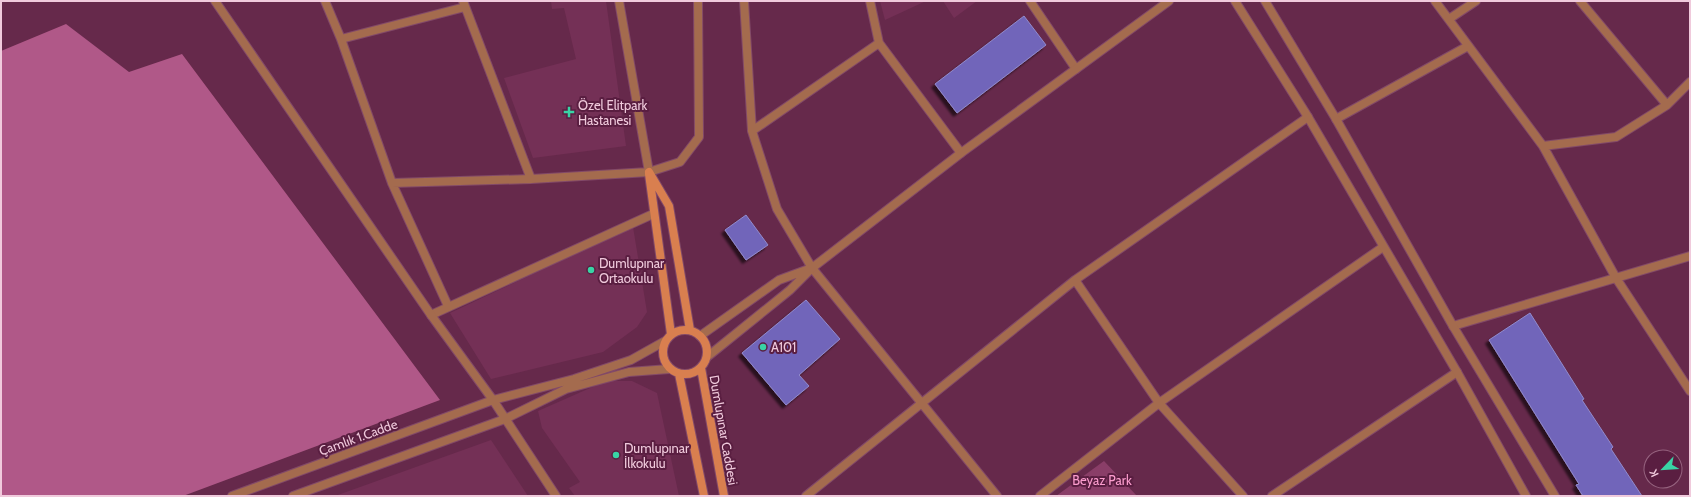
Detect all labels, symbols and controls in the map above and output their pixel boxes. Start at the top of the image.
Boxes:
place label: Özel Elitpark Hastanesi [578,97,648,128]
marker: Özel Elitpark Hastanesi [563,106,575,118]
place label: Dumlupınar Ortaokulu [599,255,665,286]
marker: Dumlupınar Ortaokulu [586,265,596,275]
place label: A101 [771,339,796,355]
marker: A101 [758,342,768,352]
street label: Dumlupınar Caddesi [706,374,742,486]
street label: Çamlık 1.Cadde [317,415,400,459]
place label: Dumlupınar İlkokulu [624,440,690,471]
north arrow [1643,449,1683,489]
marker: Dumlupınar İlkokulu [611,450,621,460]
text: K [1646,467,1662,479]
park label: Beyaz Park [1072,472,1132,488]

